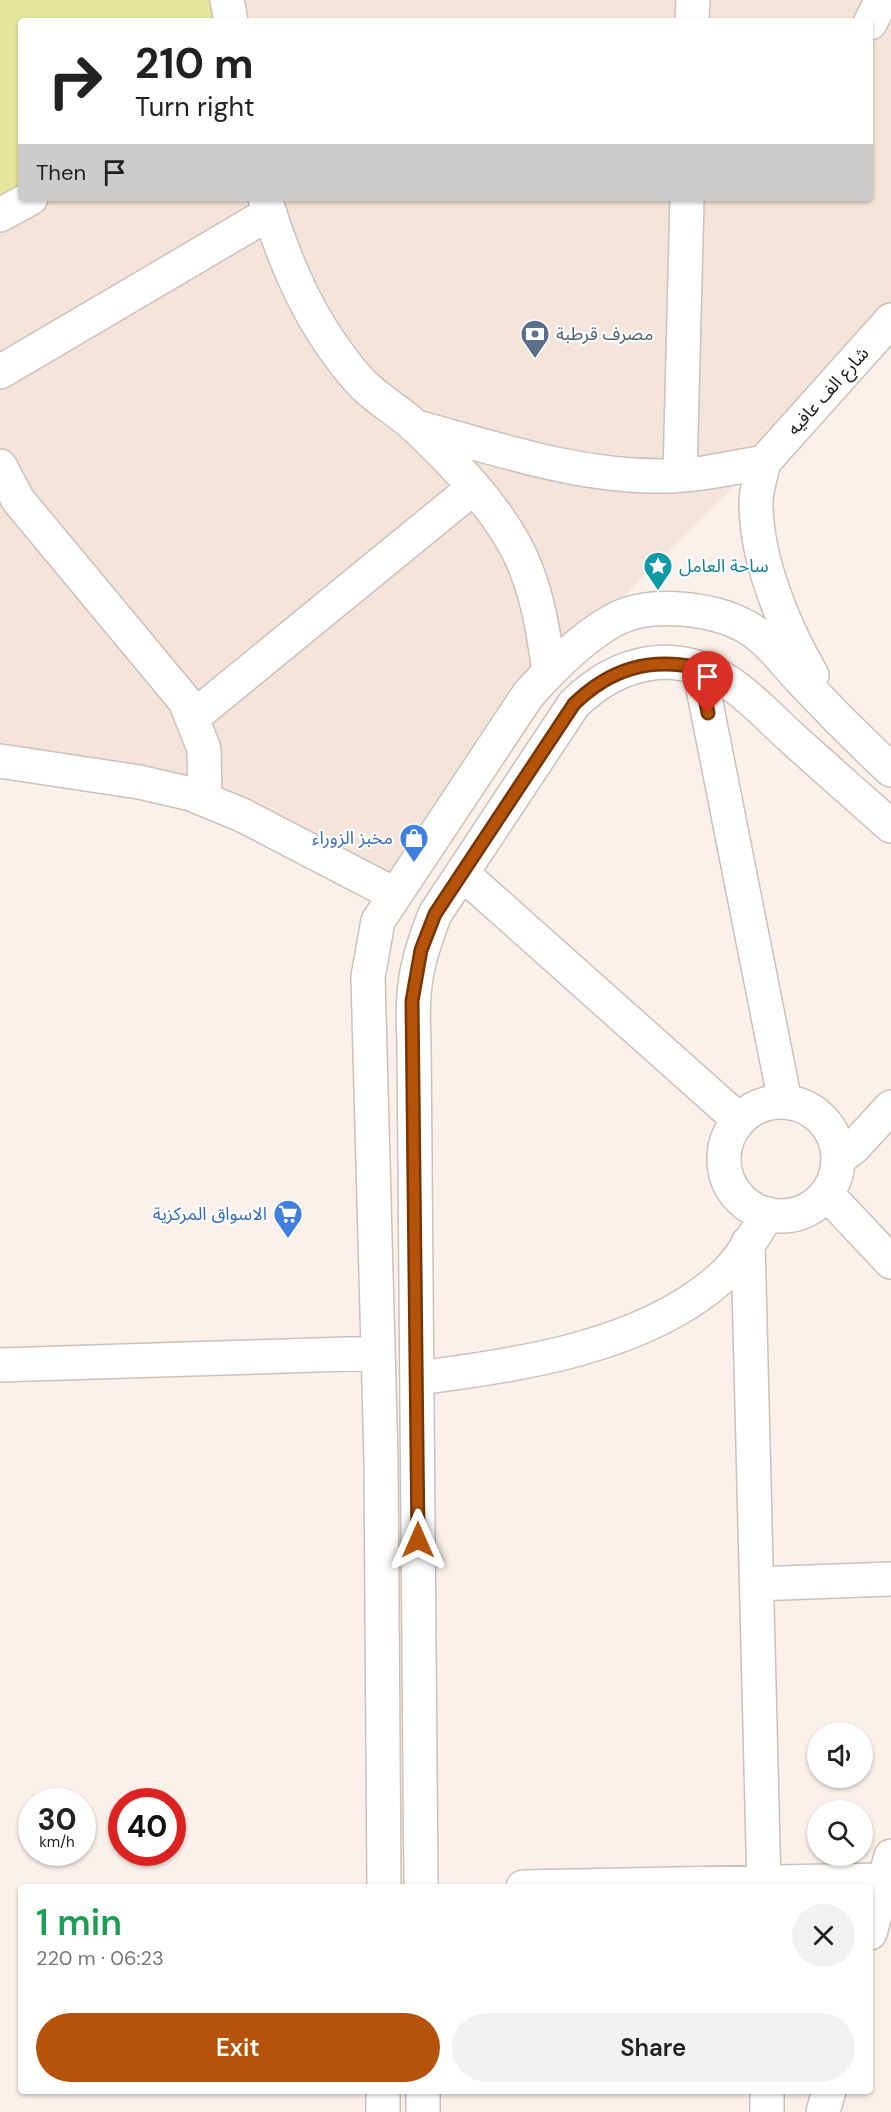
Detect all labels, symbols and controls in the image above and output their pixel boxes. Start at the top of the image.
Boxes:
text: 210 m [135,36,253,91]
icon: right [36,42,114,120]
text: Turn right [135,89,255,124]
icon: arrive [98,156,131,189]
text: Then [36,158,86,187]
bank icon: مصرف قرطبة [519,318,551,360]
place label: مصرف قرطبة [556,322,653,346]
street label: شارع الف عافيه [782,342,876,442]
place icon: ساحة العامل [642,550,674,592]
place label: ساحة العامل [679,554,769,578]
pin [682,651,733,713]
icon: arrive [691,660,724,693]
shop icon: مخبز الزوراء [398,822,430,864]
place label: مخبز الزوراء [312,826,393,850]
supermarket icon: الاسواق المركزية [272,1198,304,1240]
place label: الاسواق المركزية [153,1202,267,1226]
position arrow [386,1508,450,1572]
map controls [807,1722,873,1866]
button: sound [807,1722,873,1788]
speed limit sign: 40 [108,1788,186,1866]
text: 30 [37,1800,77,1839]
button: search [807,1800,873,1866]
text: km/h [39,1832,75,1852]
text: 1 min [36,1899,122,1946]
button: close [792,1904,855,1967]
text: 220 m · 06:23 [36,1945,164,1971]
button: Exit [36,2013,440,2082]
button: Share [452,2013,855,2082]

